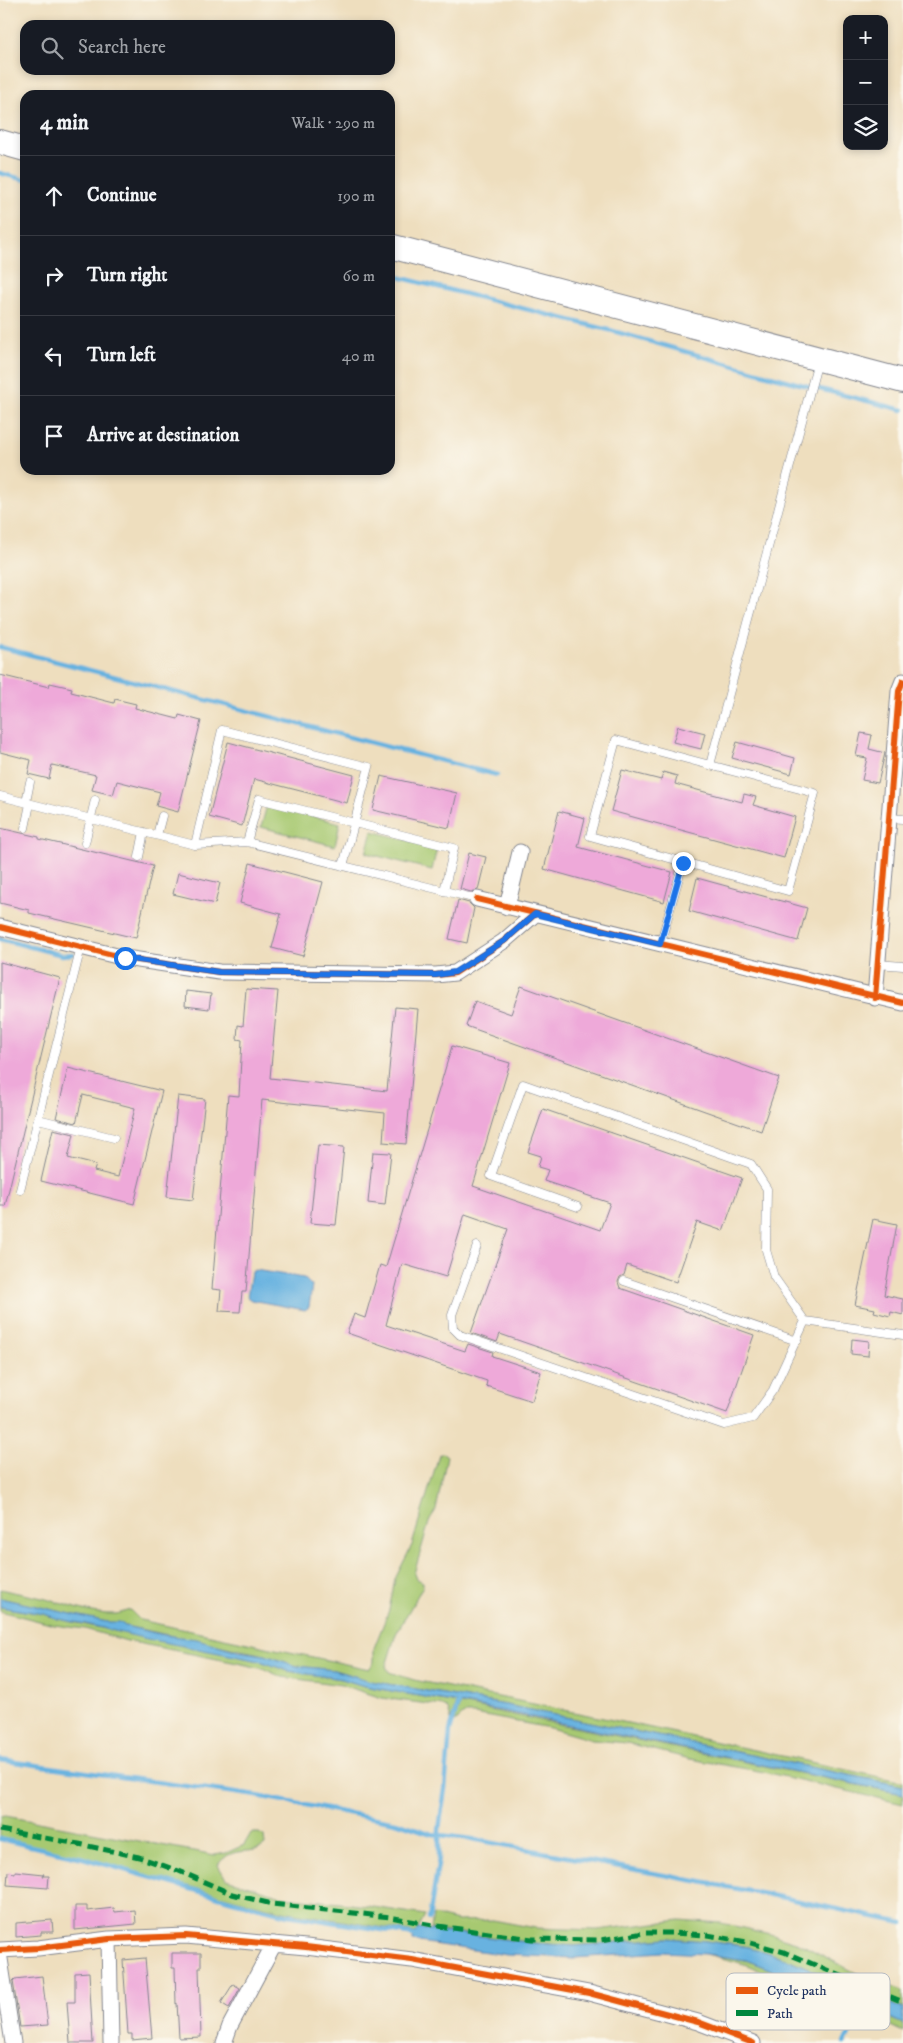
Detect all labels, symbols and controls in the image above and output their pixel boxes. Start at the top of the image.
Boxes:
map controls [843,15,888,150]
button: + [843,15,888,60]
search box [20,20,395,75]
icon: search [38,34,66,62]
text: Search here [78,36,166,59]
button: − [843,60,888,105]
button: layers [843,105,888,150]
text: 4 min [40,110,89,136]
text: Walk · 290 m [291,113,375,133]
icon: ahead [40,182,68,210]
text: Continue [87,184,157,207]
text: 190 m [337,186,375,206]
icon: right [40,262,68,290]
text: Turn right [87,264,167,287]
text: 60 m [343,266,375,286]
icon: left [40,342,68,370]
text: Turn left [87,344,156,367]
text: 40 m [342,346,375,366]
icon: arrive [40,422,68,450]
text: Arrive at destination [87,424,239,447]
route end [672,852,695,875]
route start [114,947,137,970]
legend [726,1973,890,2030]
text: Cycle path [767,1982,827,2000]
text: Path [767,2005,794,2023]

